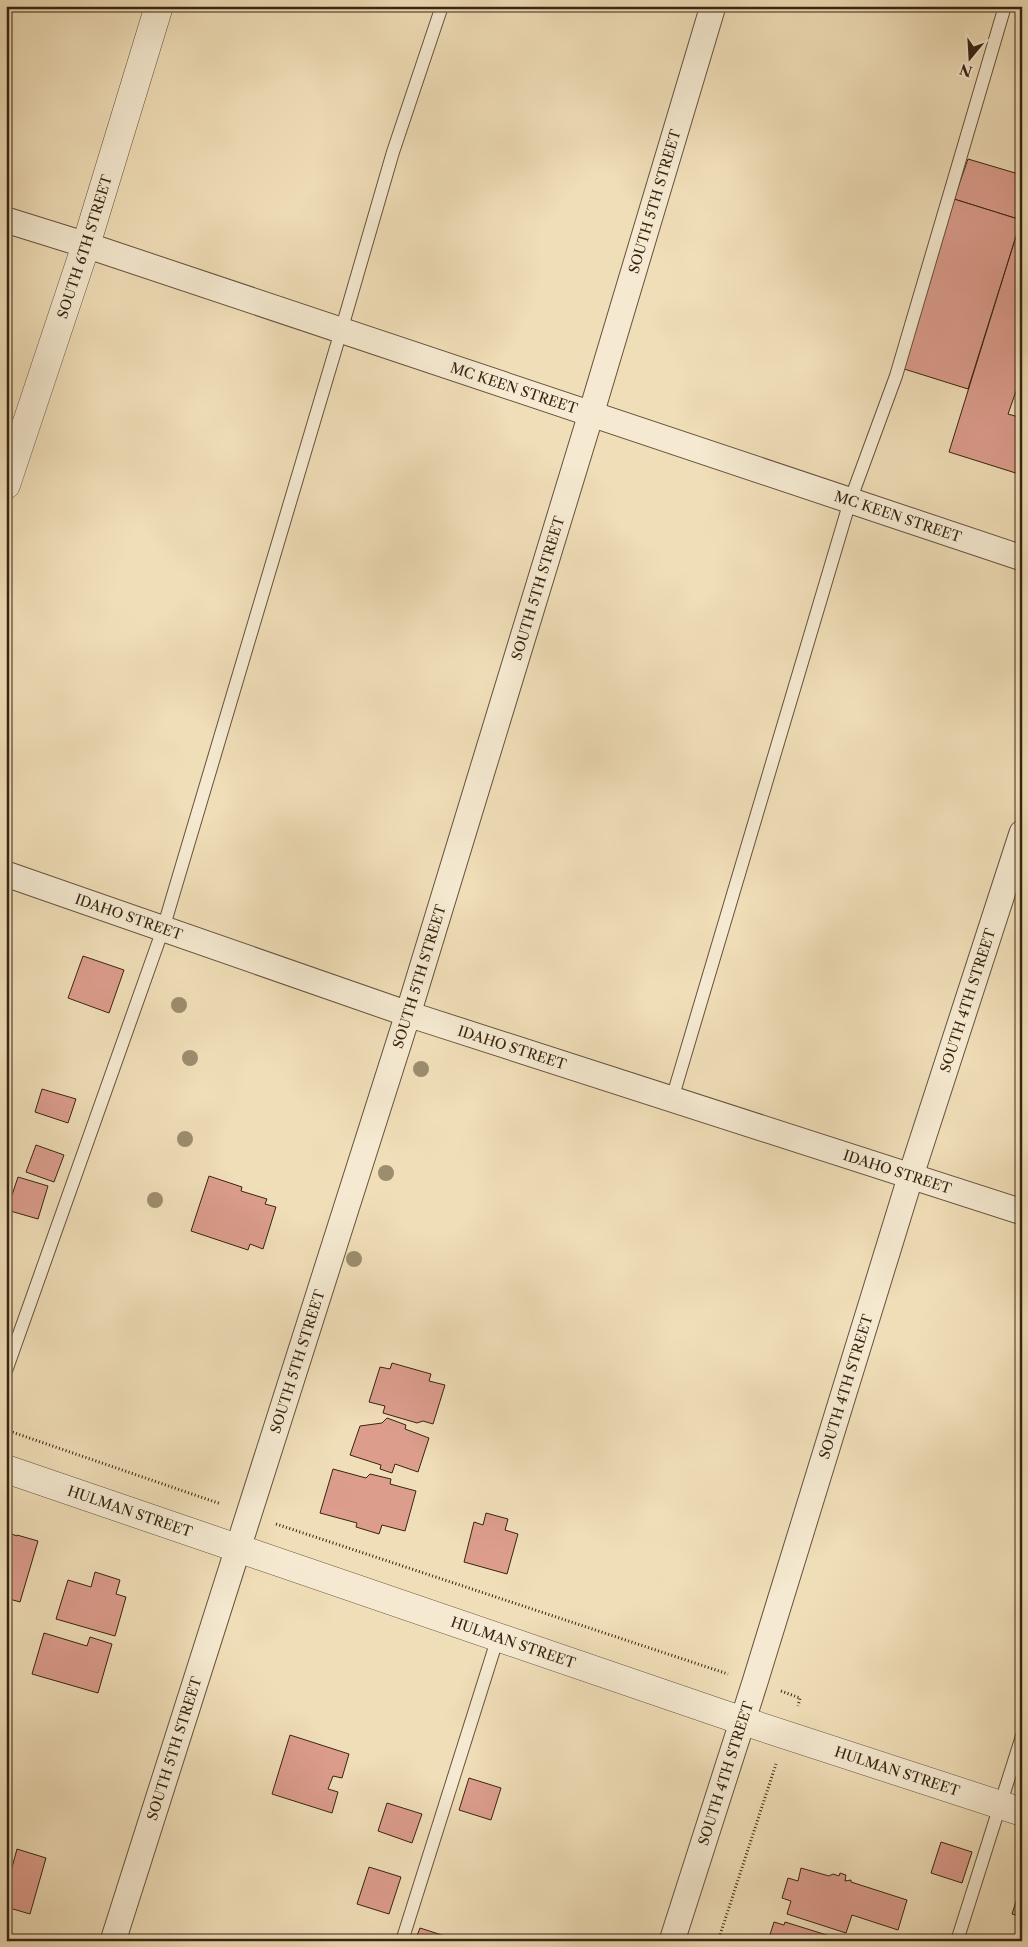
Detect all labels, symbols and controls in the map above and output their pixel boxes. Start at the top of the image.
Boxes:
north arrow [946,32,996,82]
text: N [957,60,975,81]
street label: SOUTH 5TH STREET [624,127,685,276]
street label: SOUTH 6TH STREET [53,172,116,321]
street label: MC KEEN STREET [448,358,580,418]
street label: MC KEEN STREET [832,487,964,546]
street label: SOUTH 5TH STREET [507,513,568,662]
street label: IDAHO STREET [73,890,185,944]
street label: SOUTH 5TH STREET [389,902,450,1051]
street label: SOUTH 4TH STREET [936,926,1000,1075]
street label: IDAHO STREET [456,1022,569,1074]
street label: IDAHO STREET [841,1146,954,1198]
street label: SOUTH 5TH STREET [266,1287,329,1436]
street label: SOUTH 4TH STREET [815,1312,877,1461]
street label: HULMAN STREET [65,1482,195,1541]
street label: HULMAN STREET [448,1613,578,1672]
street label: SOUTH 5TH STREET [143,1674,206,1823]
street label: SOUTH 4TH STREET [694,1699,757,1848]
street label: HULMAN STREET [832,1742,963,1800]

